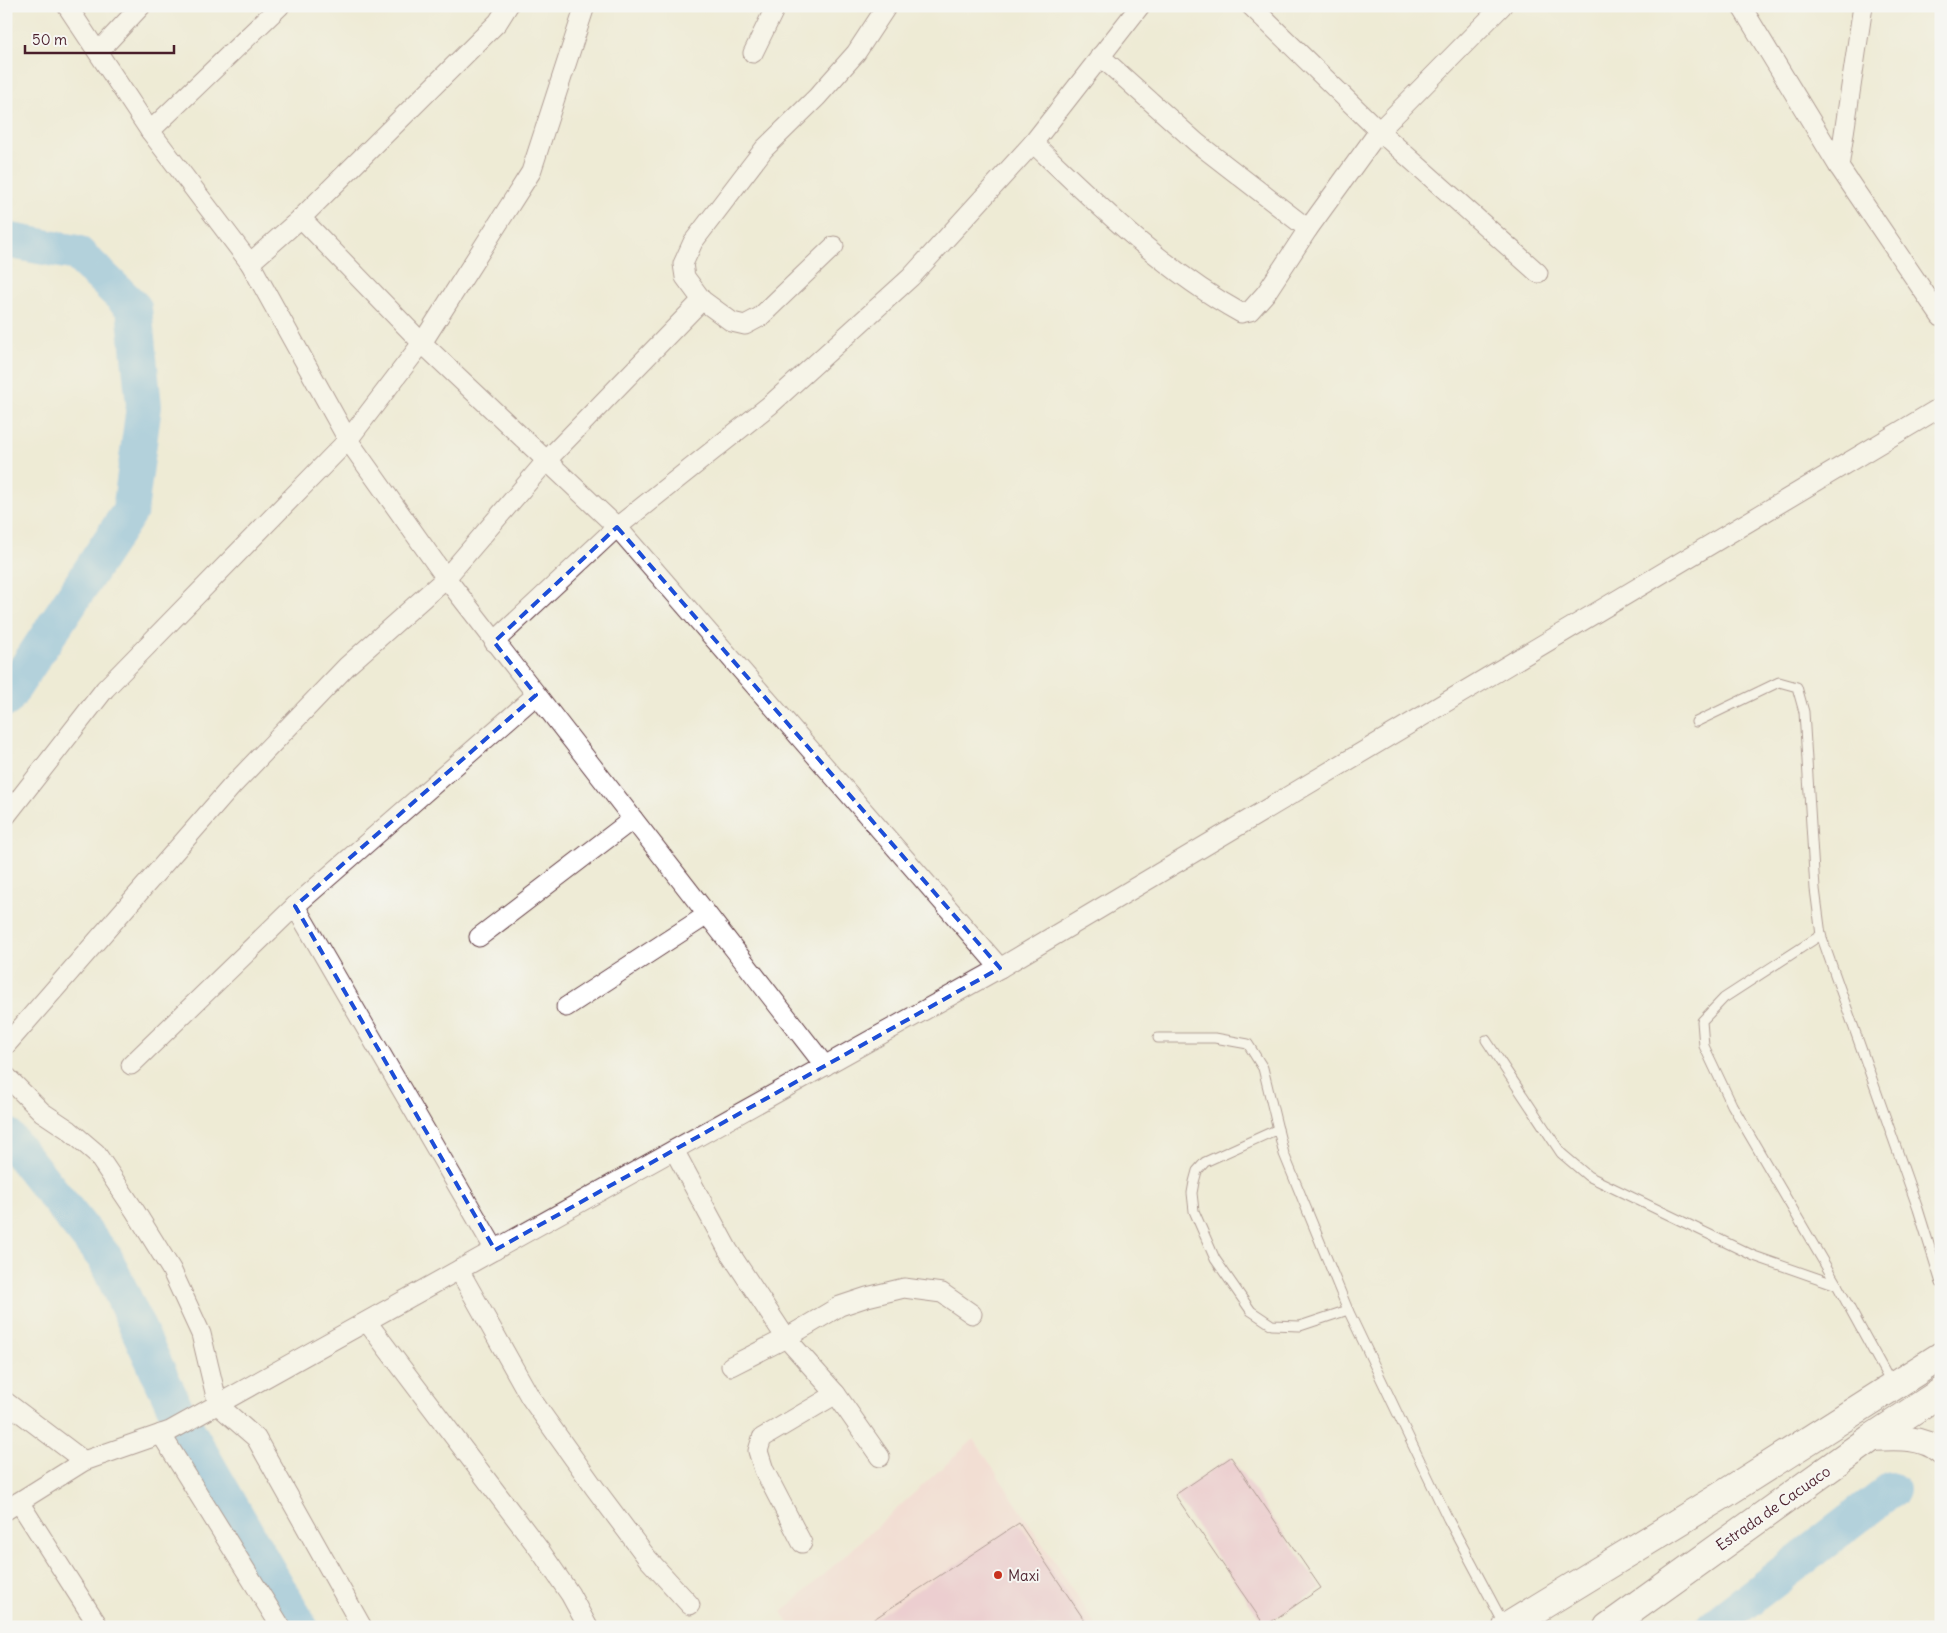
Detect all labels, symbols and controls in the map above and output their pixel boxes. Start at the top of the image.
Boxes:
scale bar [25,22,174,54]
text: 50 m [32,30,67,49]
street label: Estrada de Cacuaco [1712,1461,1834,1555]
place label: Maxi [1008,1566,1039,1585]
marker: Maxi [992,1569,1004,1581]

